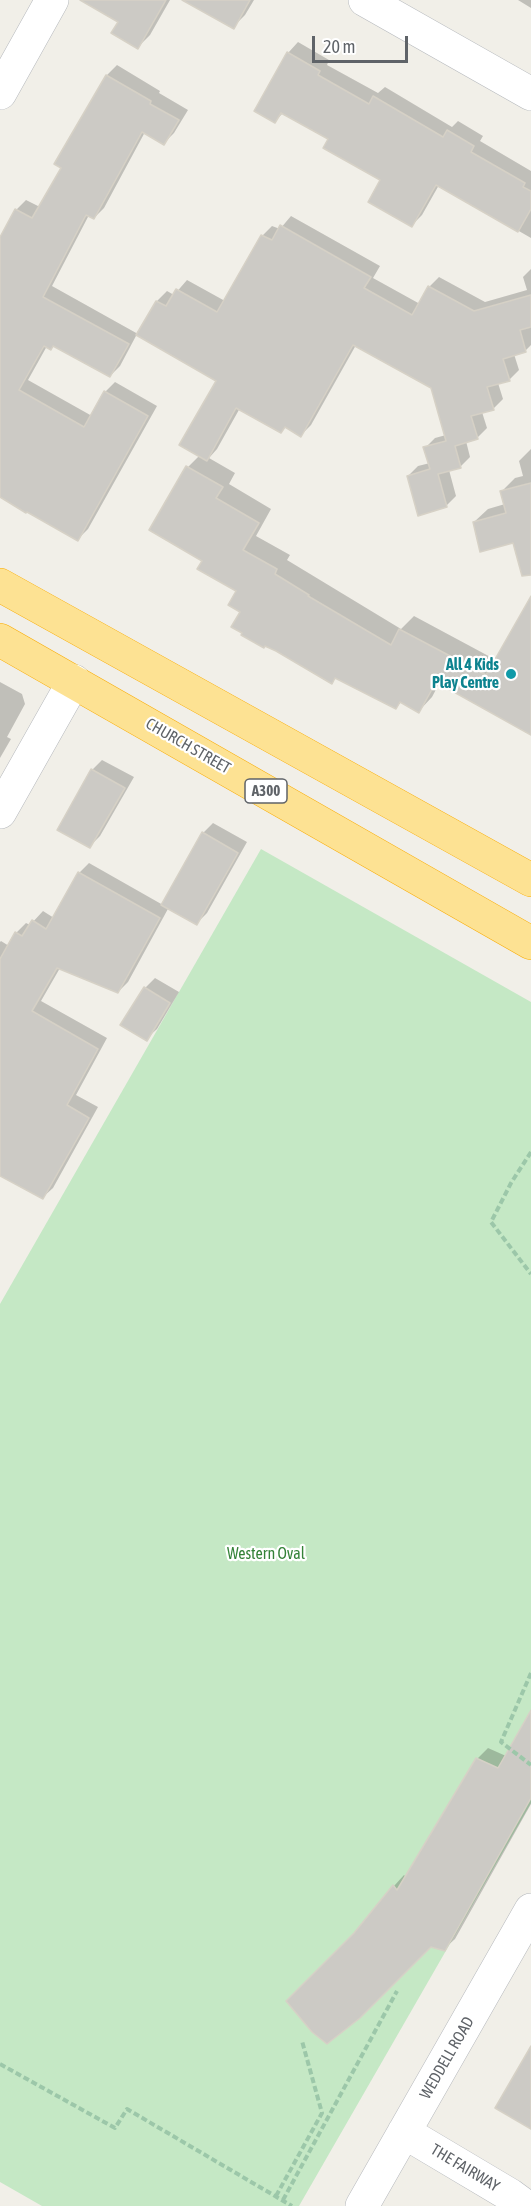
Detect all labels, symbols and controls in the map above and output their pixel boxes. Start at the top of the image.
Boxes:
scale bar [315,24,411,62]
text: 20 m [323,36,355,57]
place label: All 4 Kids Play Centre [432,655,499,693]
marker: All 4 Kids Play Centre [504,667,518,681]
street label: CHURCH STREET [142,714,234,778]
road number: A300 [245,779,287,803]
park label: Western Oval [227,1544,305,1564]
street label: WEDDELL ROAD [416,2013,478,2103]
street label: THE FAIRWAY [427,2140,503,2196]

